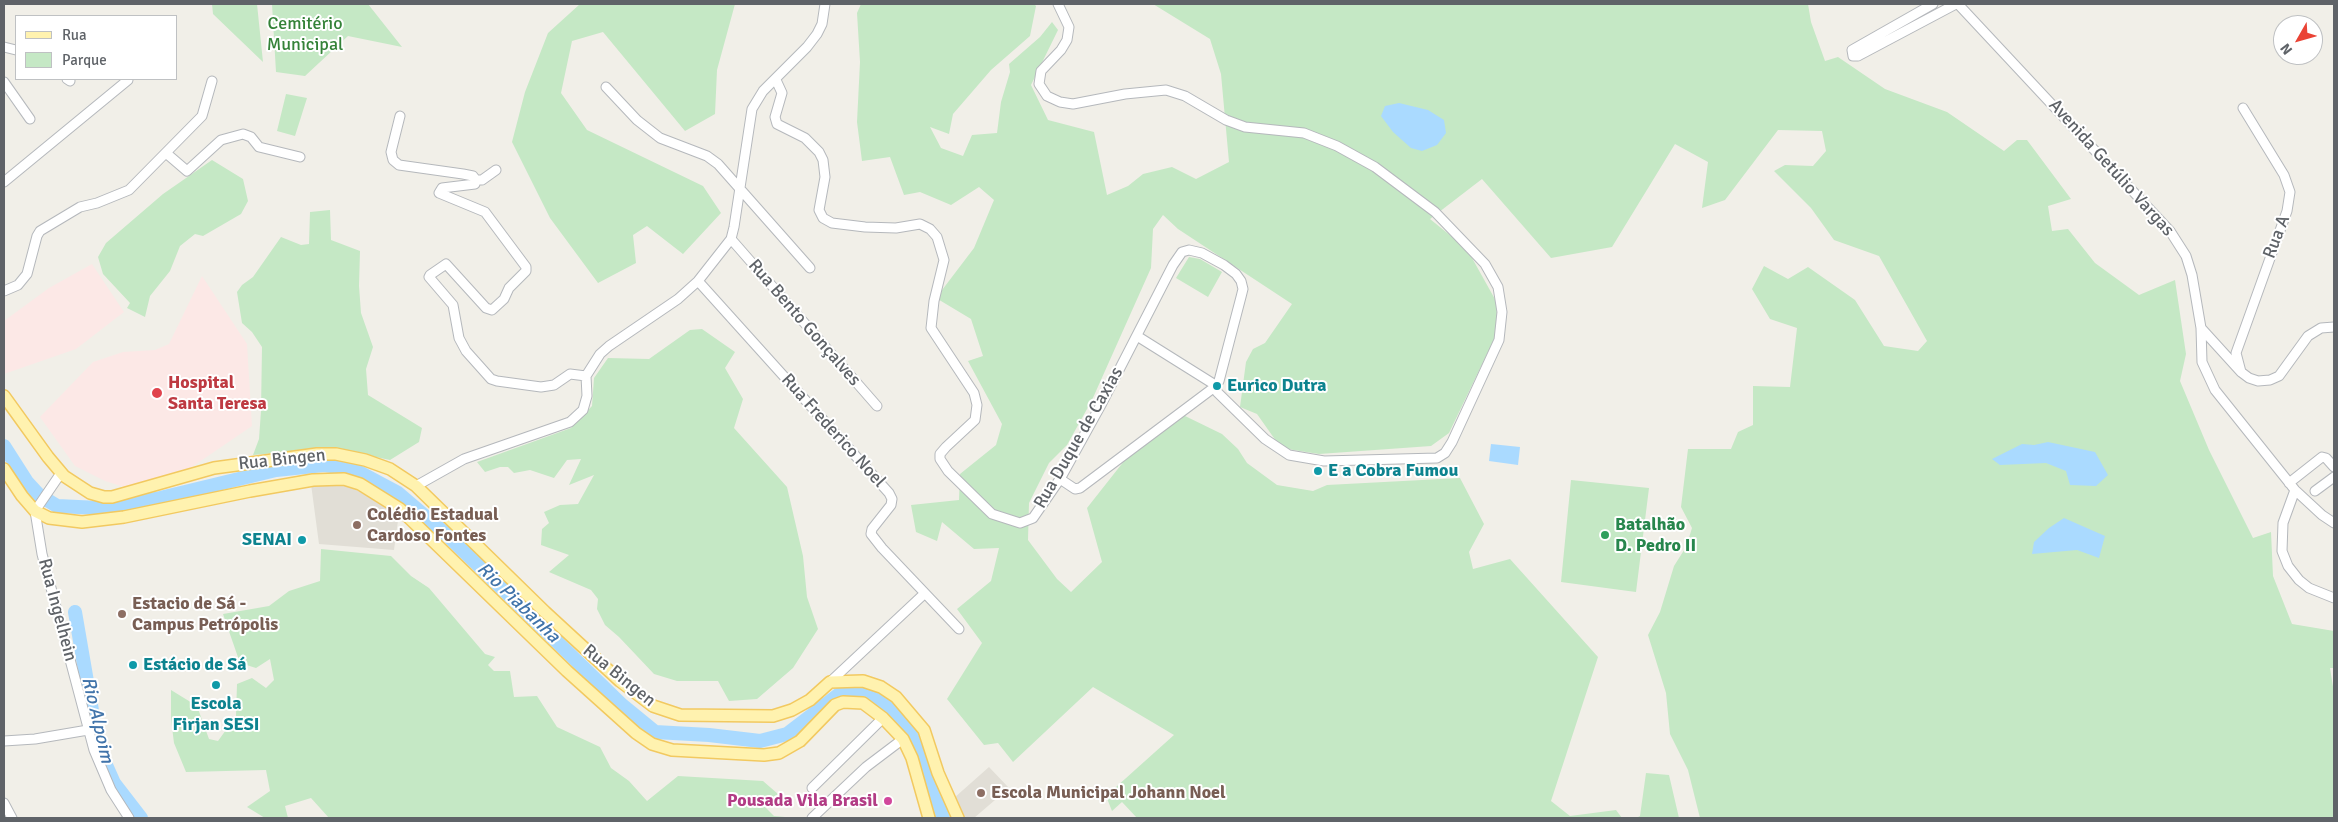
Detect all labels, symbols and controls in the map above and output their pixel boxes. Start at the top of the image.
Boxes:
park label: Cemitério Municipal [267,13,343,56]
legend [15,15,178,80]
north arrow [2273,15,2323,65]
text: Rua [62,26,87,44]
text: N [2277,40,2296,58]
text: Parque [62,51,107,69]
street label: Avenida Getúlio Vargas [2044,95,2178,241]
street label: Rua A [2259,212,2295,262]
street label: Rua Bento Gonçalves [743,255,865,391]
street label: Rua Duque de Caxias [1030,363,1128,513]
street label: Rua Frederico Noel [776,370,890,492]
place label: Hospital Santa Teresa [168,372,267,414]
place label: Eurico Dutra [1227,375,1326,397]
marker: Eurico Dutra [1211,380,1223,392]
marker: Hospital Santa Teresa [150,386,164,400]
street label: Rua Bingen [237,445,327,475]
place label: E a Cobra Fumou [1328,460,1458,482]
marker: E a Cobra Fumou [1312,465,1324,477]
place label: Colédio Estadual Cardoso Fontes [367,504,499,546]
place label: Batalhão D. Pedro II [1615,514,1696,556]
marker: Colédio Estadual Cardoso Fontes [351,519,363,531]
place label: SENAI [242,529,292,551]
marker: Batalhão D. Pedro II [1599,529,1611,541]
marker: SENAI [296,534,308,546]
street label: Rua Ingelhein [33,556,81,664]
water label: Rio Piabanha [472,558,564,648]
place label: Estacio de Sá - Campus Petrópolis [132,593,278,636]
marker: Estacio de Sá - Campus Petrópolis [116,608,128,620]
street label: Rua Bingen [578,640,660,712]
place label: Estácio de Sá [143,654,246,676]
marker: Estácio de Sá [127,659,139,671]
water label: Rio Alpoim [76,675,118,765]
marker: Escola Firjan SESI [210,679,222,691]
place label: Escola Firjan SESI [172,693,260,736]
place label: Escola Municipal Johann Noel [991,782,1226,804]
marker: Escola Municipal Johann Noel [975,787,987,799]
place label: Pousada Vila Brasil [727,790,878,812]
marker: Pousada Vila Brasil [882,795,894,807]

